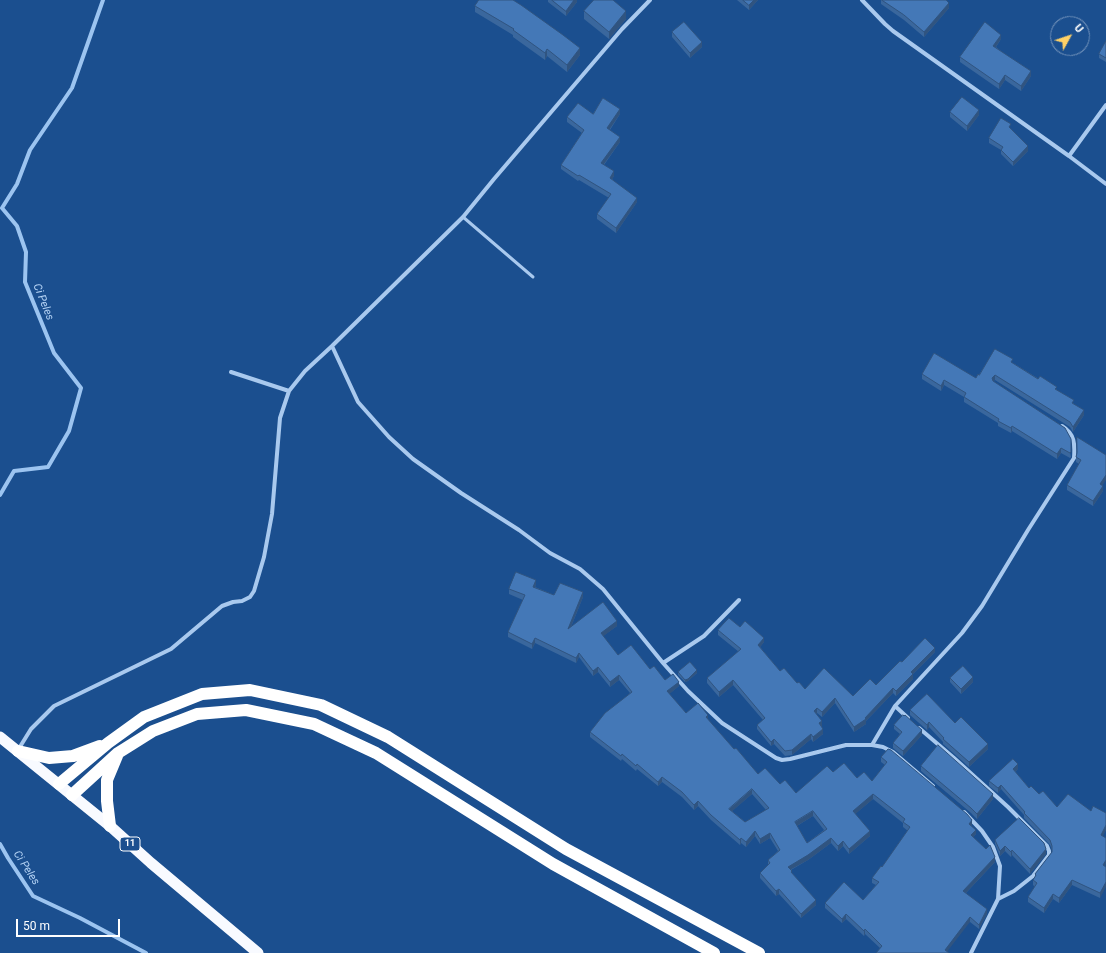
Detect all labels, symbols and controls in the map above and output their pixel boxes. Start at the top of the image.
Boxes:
north arrow [1050,16,1090,56]
text: U [1071,22,1086,36]
water label: Ci Peles [30,282,56,322]
road number: 11 [120,837,140,851]
water label: Ci Peles [10,848,42,888]
scale bar [18,911,122,937]
text: 50 m [23,919,50,933]

